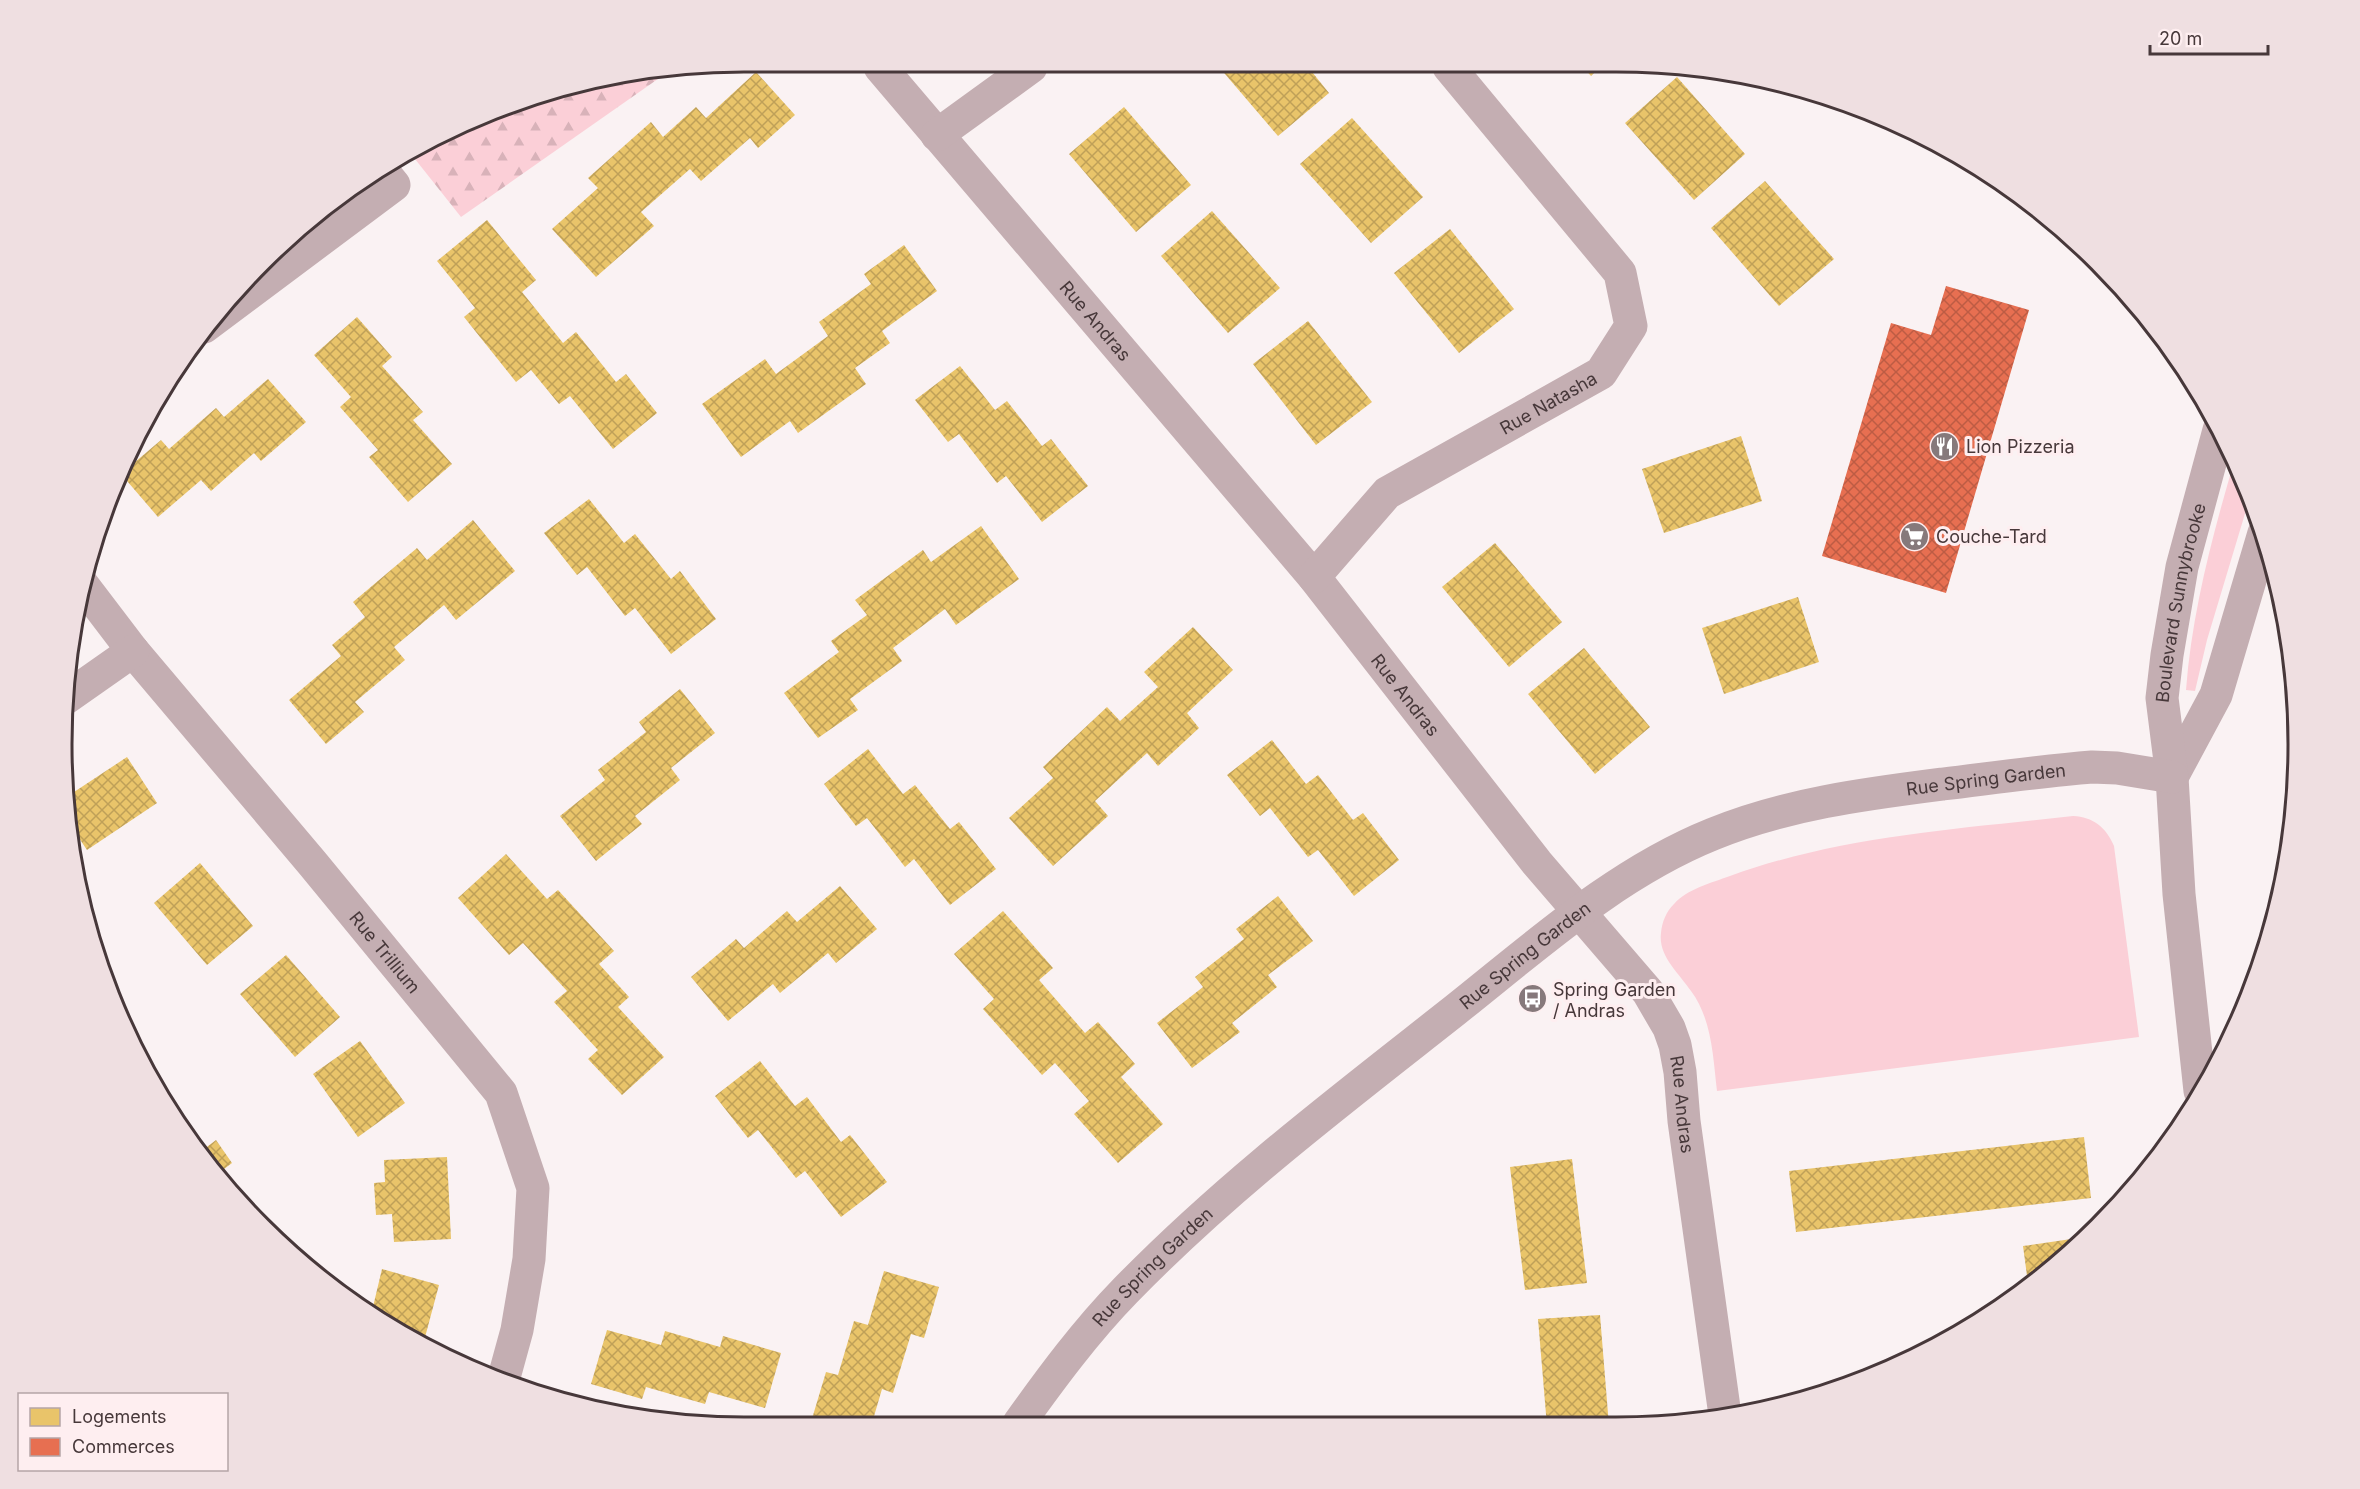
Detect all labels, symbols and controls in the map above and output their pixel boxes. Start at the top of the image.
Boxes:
scale bar [2150,18,2268,56]
text: 20 m [2159,28,2202,49]
street label: Rue Andras [1056,276,1136,365]
street label: Rue Natasha [1496,367,1600,438]
restaurant icon: Lion Pizzeria [1929,430,1961,462]
place label: Lion Pizzeria [1966,436,2075,457]
street label: Boulevard Sunnybrooke [2151,501,2209,704]
supermarket icon: Couche-Tard [1899,520,1931,552]
place label: Couche-Tard [1936,526,2047,547]
street label: Rue Andras [1367,650,1444,740]
street label: Rue Spring Garden [1905,759,2067,799]
street label: Rue Spring Garden [1455,897,1594,1013]
street label: Rue Trillium [346,907,425,997]
place label: Spring Garden / Andras [1553,979,1676,1021]
bus stop icon: Spring Garden / Andras [1516,983,1548,1015]
street label: Rue Andras [1667,1054,1699,1154]
street label: Rue Spring Garden [1088,1202,1217,1330]
legend [18,1393,228,1471]
text: Logements [72,1406,167,1427]
text: Commerces [72,1436,175,1457]

